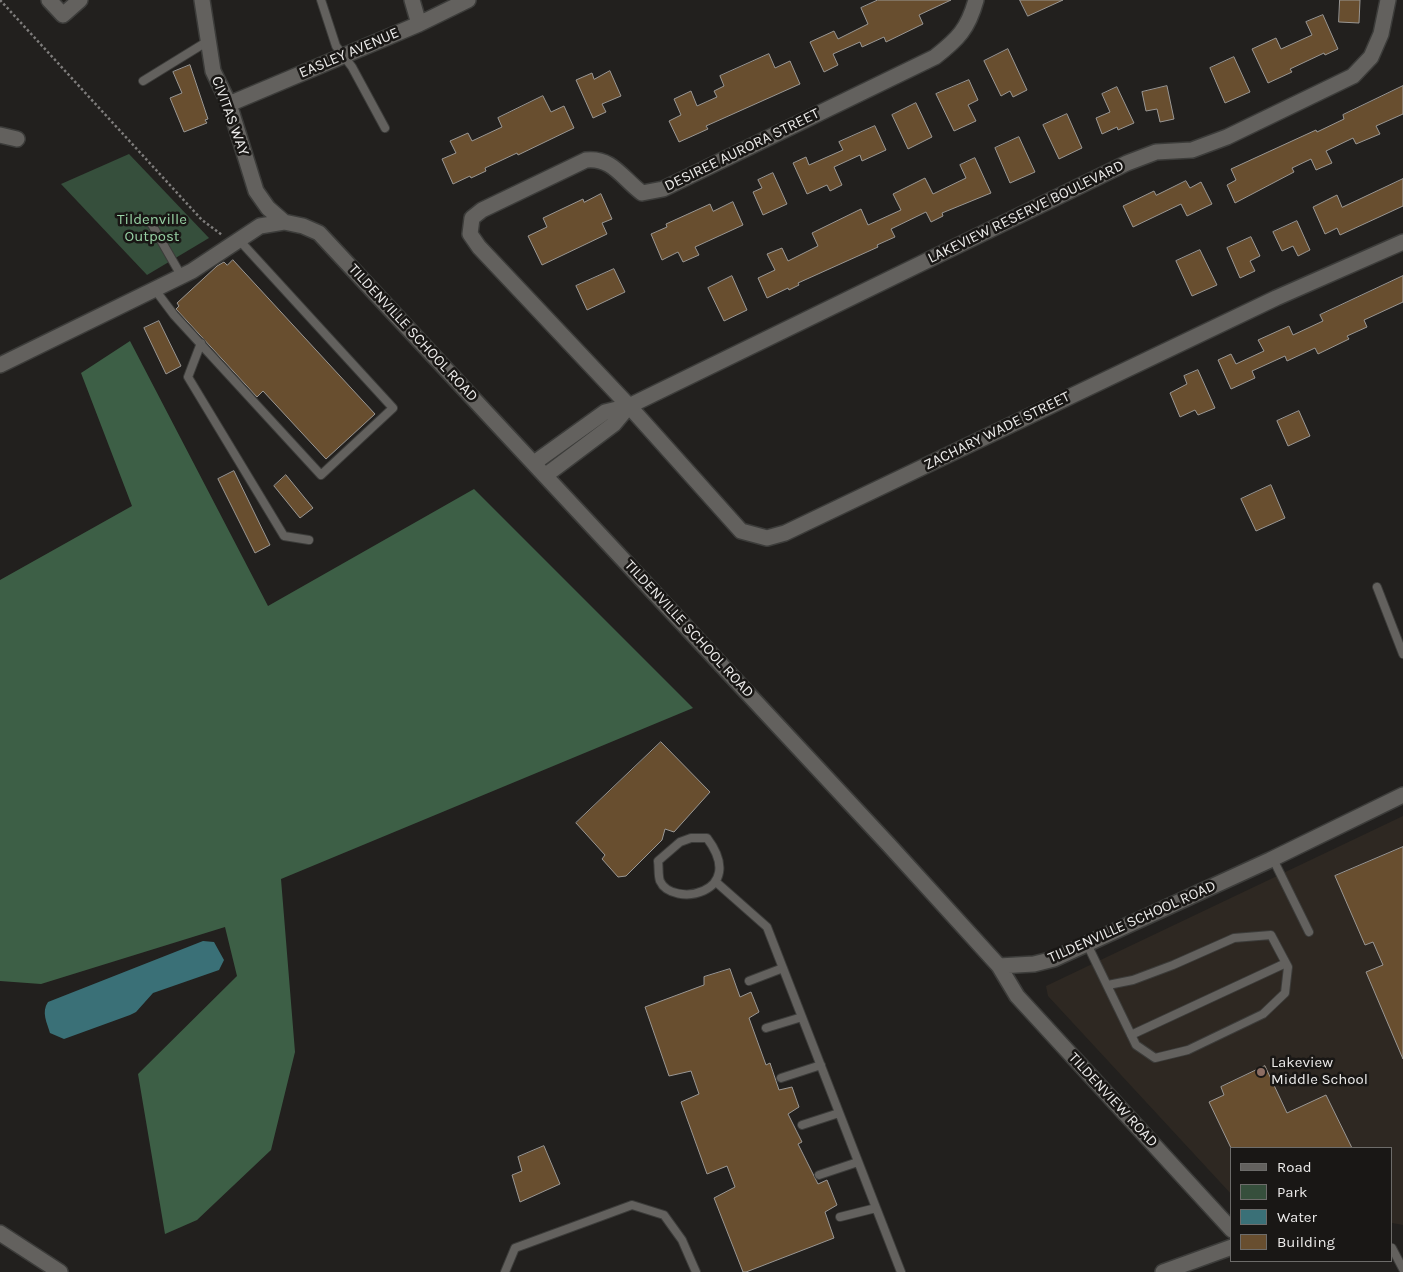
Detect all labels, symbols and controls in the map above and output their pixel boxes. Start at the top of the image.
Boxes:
street label: EASLEY AVENUE [296,24,402,82]
street label: CIVITAS WAY [207,74,253,158]
street label: DESIREE AURORA STREET [662,105,822,195]
street label: LAKEVIEW RESERVE BOULEVARD [925,157,1127,267]
park label: Tildenville Outpost [117,211,187,246]
street label: TILDENVILLE SCHOOL ROAD [344,260,482,406]
street label: ZACHARY WADE STREET [921,388,1073,474]
street label: TILDENVILLE SCHOOL ROAD [620,556,758,702]
street label: TILDENVILLE SCHOOL ROAD [1045,877,1219,967]
street label: TILDENVIEW ROAD [1065,1049,1161,1151]
place label: Lakeview Middle School [1271,1054,1368,1089]
marker: Lakeview Middle School [1255,1066,1267,1078]
legend [1230,1147,1393,1262]
text: Road [1277,1158,1312,1176]
text: Park [1277,1183,1307,1201]
text: Water [1277,1208,1317,1226]
text: Building [1277,1233,1335,1251]

